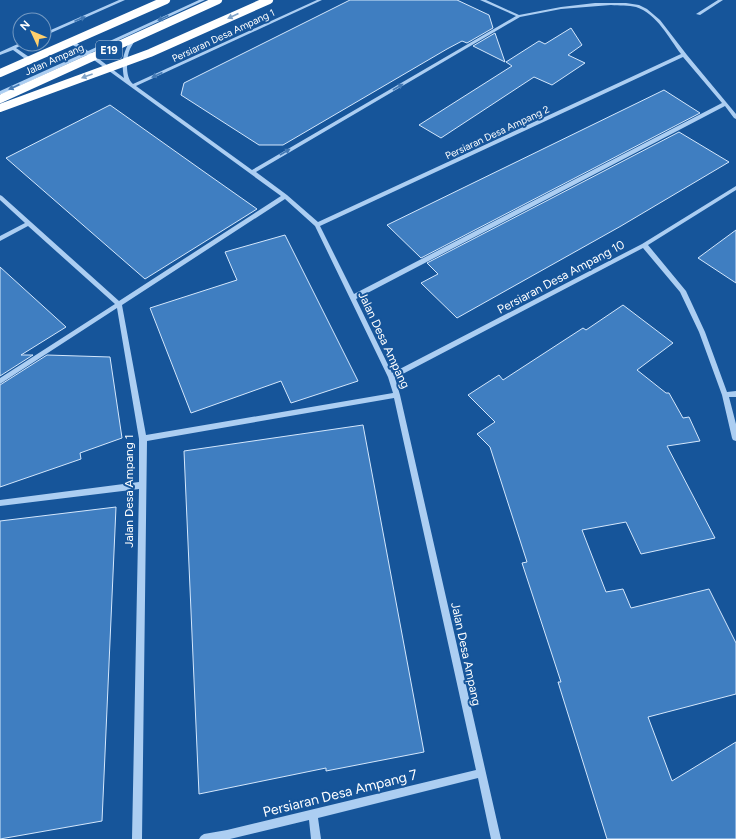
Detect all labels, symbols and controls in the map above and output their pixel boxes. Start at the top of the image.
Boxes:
street label: Persiaran Desa Ampang 1 [170,6,277,65]
north arrow [12,12,52,52]
one-way arrow [228,13,239,19]
one-way arrow [157,15,169,22]
one-way arrow [74,16,85,22]
text: N [18,18,33,33]
street label: Jalan Ampang [23,41,86,78]
road number: E19 [96,41,122,59]
one-way arrow [152,72,163,78]
one-way arrow [81,74,93,80]
one-way arrow [392,83,404,90]
one-way arrow [8,84,20,90]
street label: Persiaran Desa Ampang 2 [443,103,551,162]
one-way arrow [279,149,291,156]
street label: Persiaran Desa Ampang 10 [495,237,627,317]
street label: Jalan Desa Ampang [355,289,413,391]
street label: Jalan Desa Ampang 1 [122,434,136,548]
street label: Jalan Desa Ampang [448,601,484,707]
street label: Persiaran Desa Ampang 7 [261,766,420,821]

